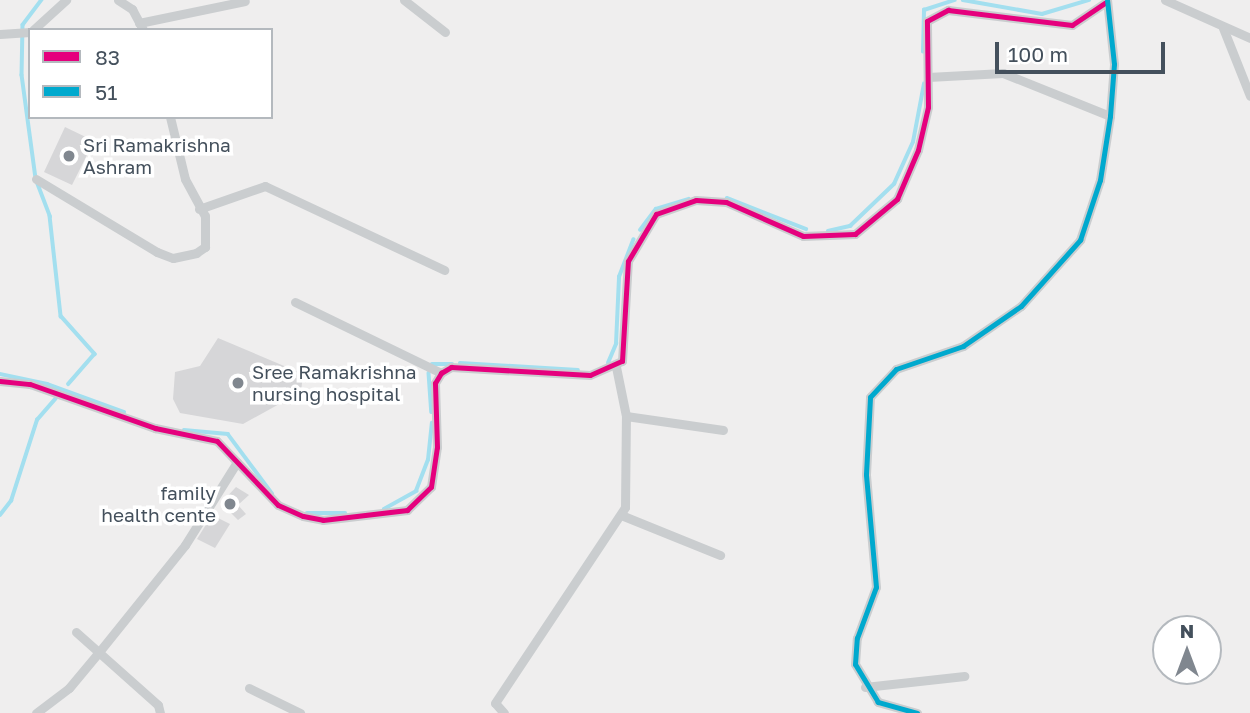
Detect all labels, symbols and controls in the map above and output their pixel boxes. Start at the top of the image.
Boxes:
legend [28,28,273,119]
scale bar [998,28,1168,72]
text: 100 m [1008,41,1068,67]
text: 83 [95,44,120,70]
text: 51 [95,79,117,105]
place label: Sri Ramakrishna Ashram [83,134,231,178]
marker: Sri Ramakrishna Ashram [61,148,77,164]
place label: Sree Ramakrishna nursing hospital [252,361,417,405]
marker: Sree Ramakrishna nursing hospital [230,375,246,391]
place label: family health cente [101,482,216,526]
marker: family health cente [222,496,238,512]
north arrow [1152,615,1222,685]
text: N [1180,619,1194,642]

